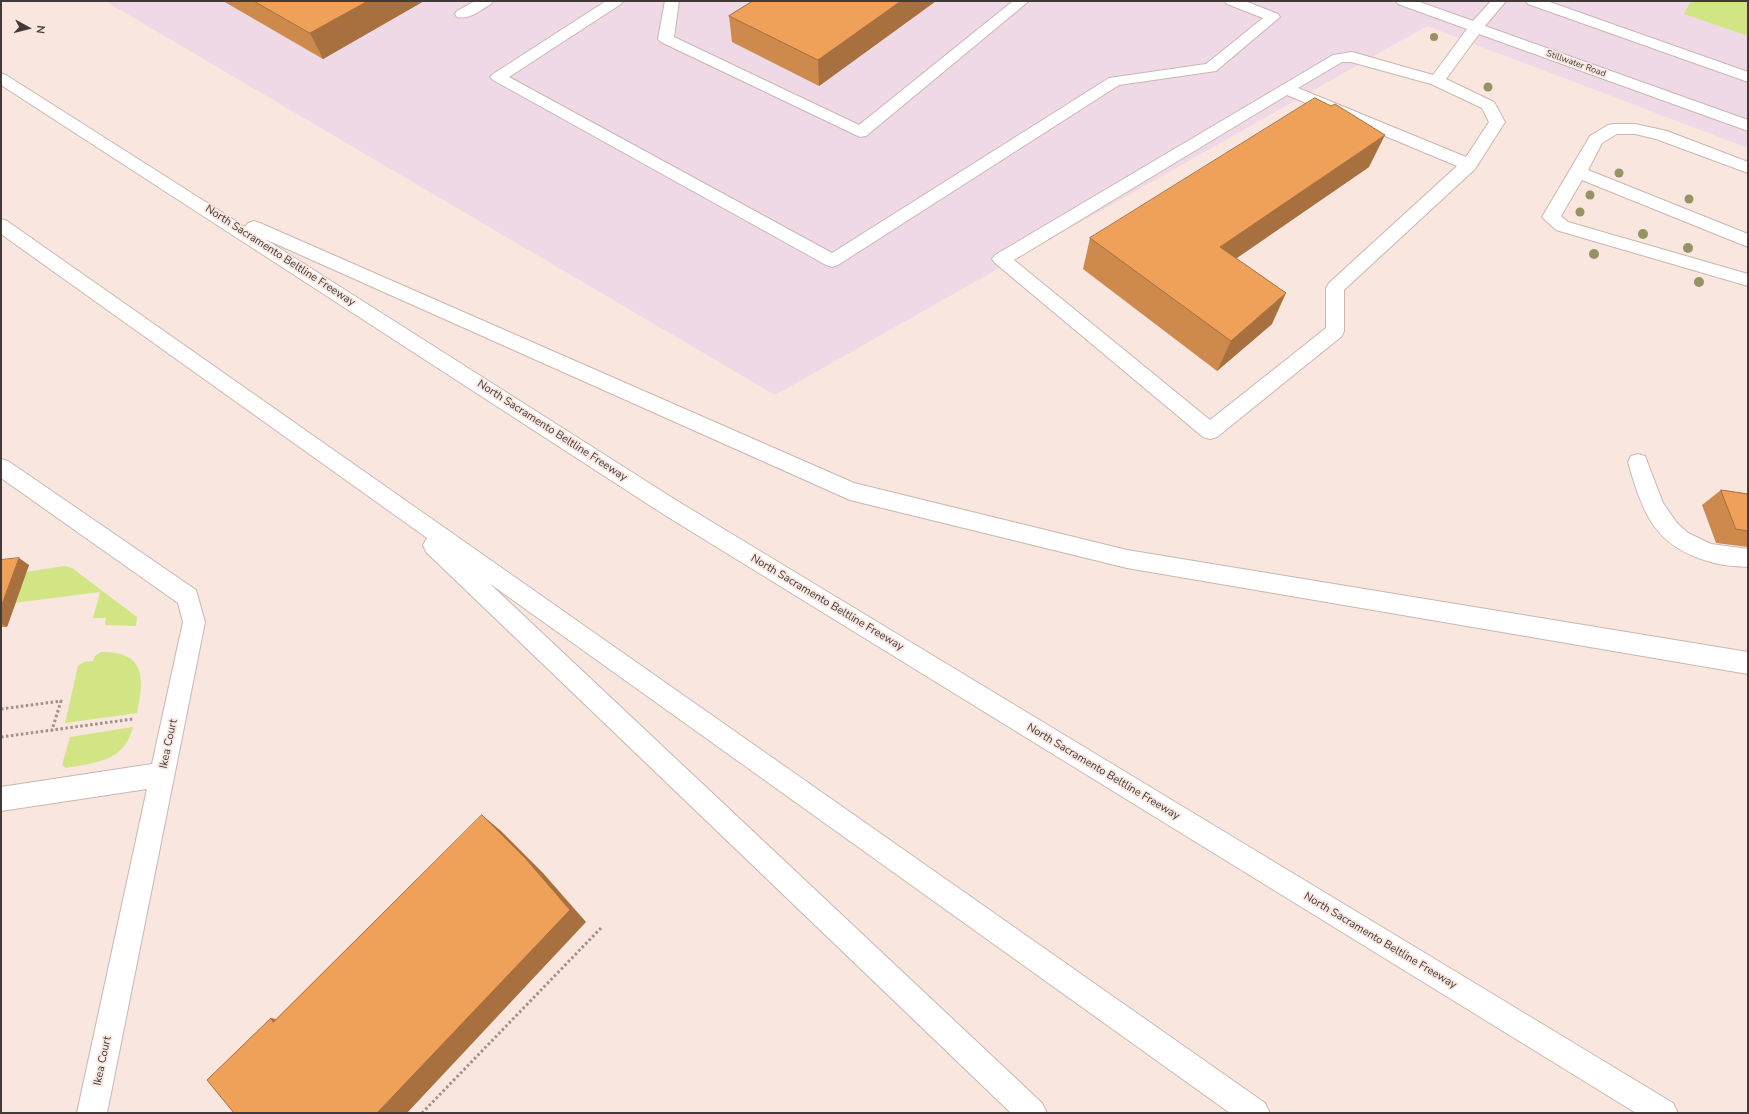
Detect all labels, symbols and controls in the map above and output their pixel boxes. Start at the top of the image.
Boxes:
north arrow [8,8,48,48]
text: N [32,25,48,35]
street label: Stillwater Road [1545,48,1607,80]
street label: North Sacramento Beltline Freeway [203,203,357,309]
street label: North Sacramento Beltline Freeway [475,378,629,484]
street label: North Sacramento Beltline Freeway [748,552,906,654]
street label: Ikea Court [157,718,181,770]
street label: North Sacramento Beltline Freeway [1024,721,1182,823]
street label: North Sacramento Beltline Freeway [1301,890,1459,992]
street label: Ikea Court [91,1035,115,1087]

